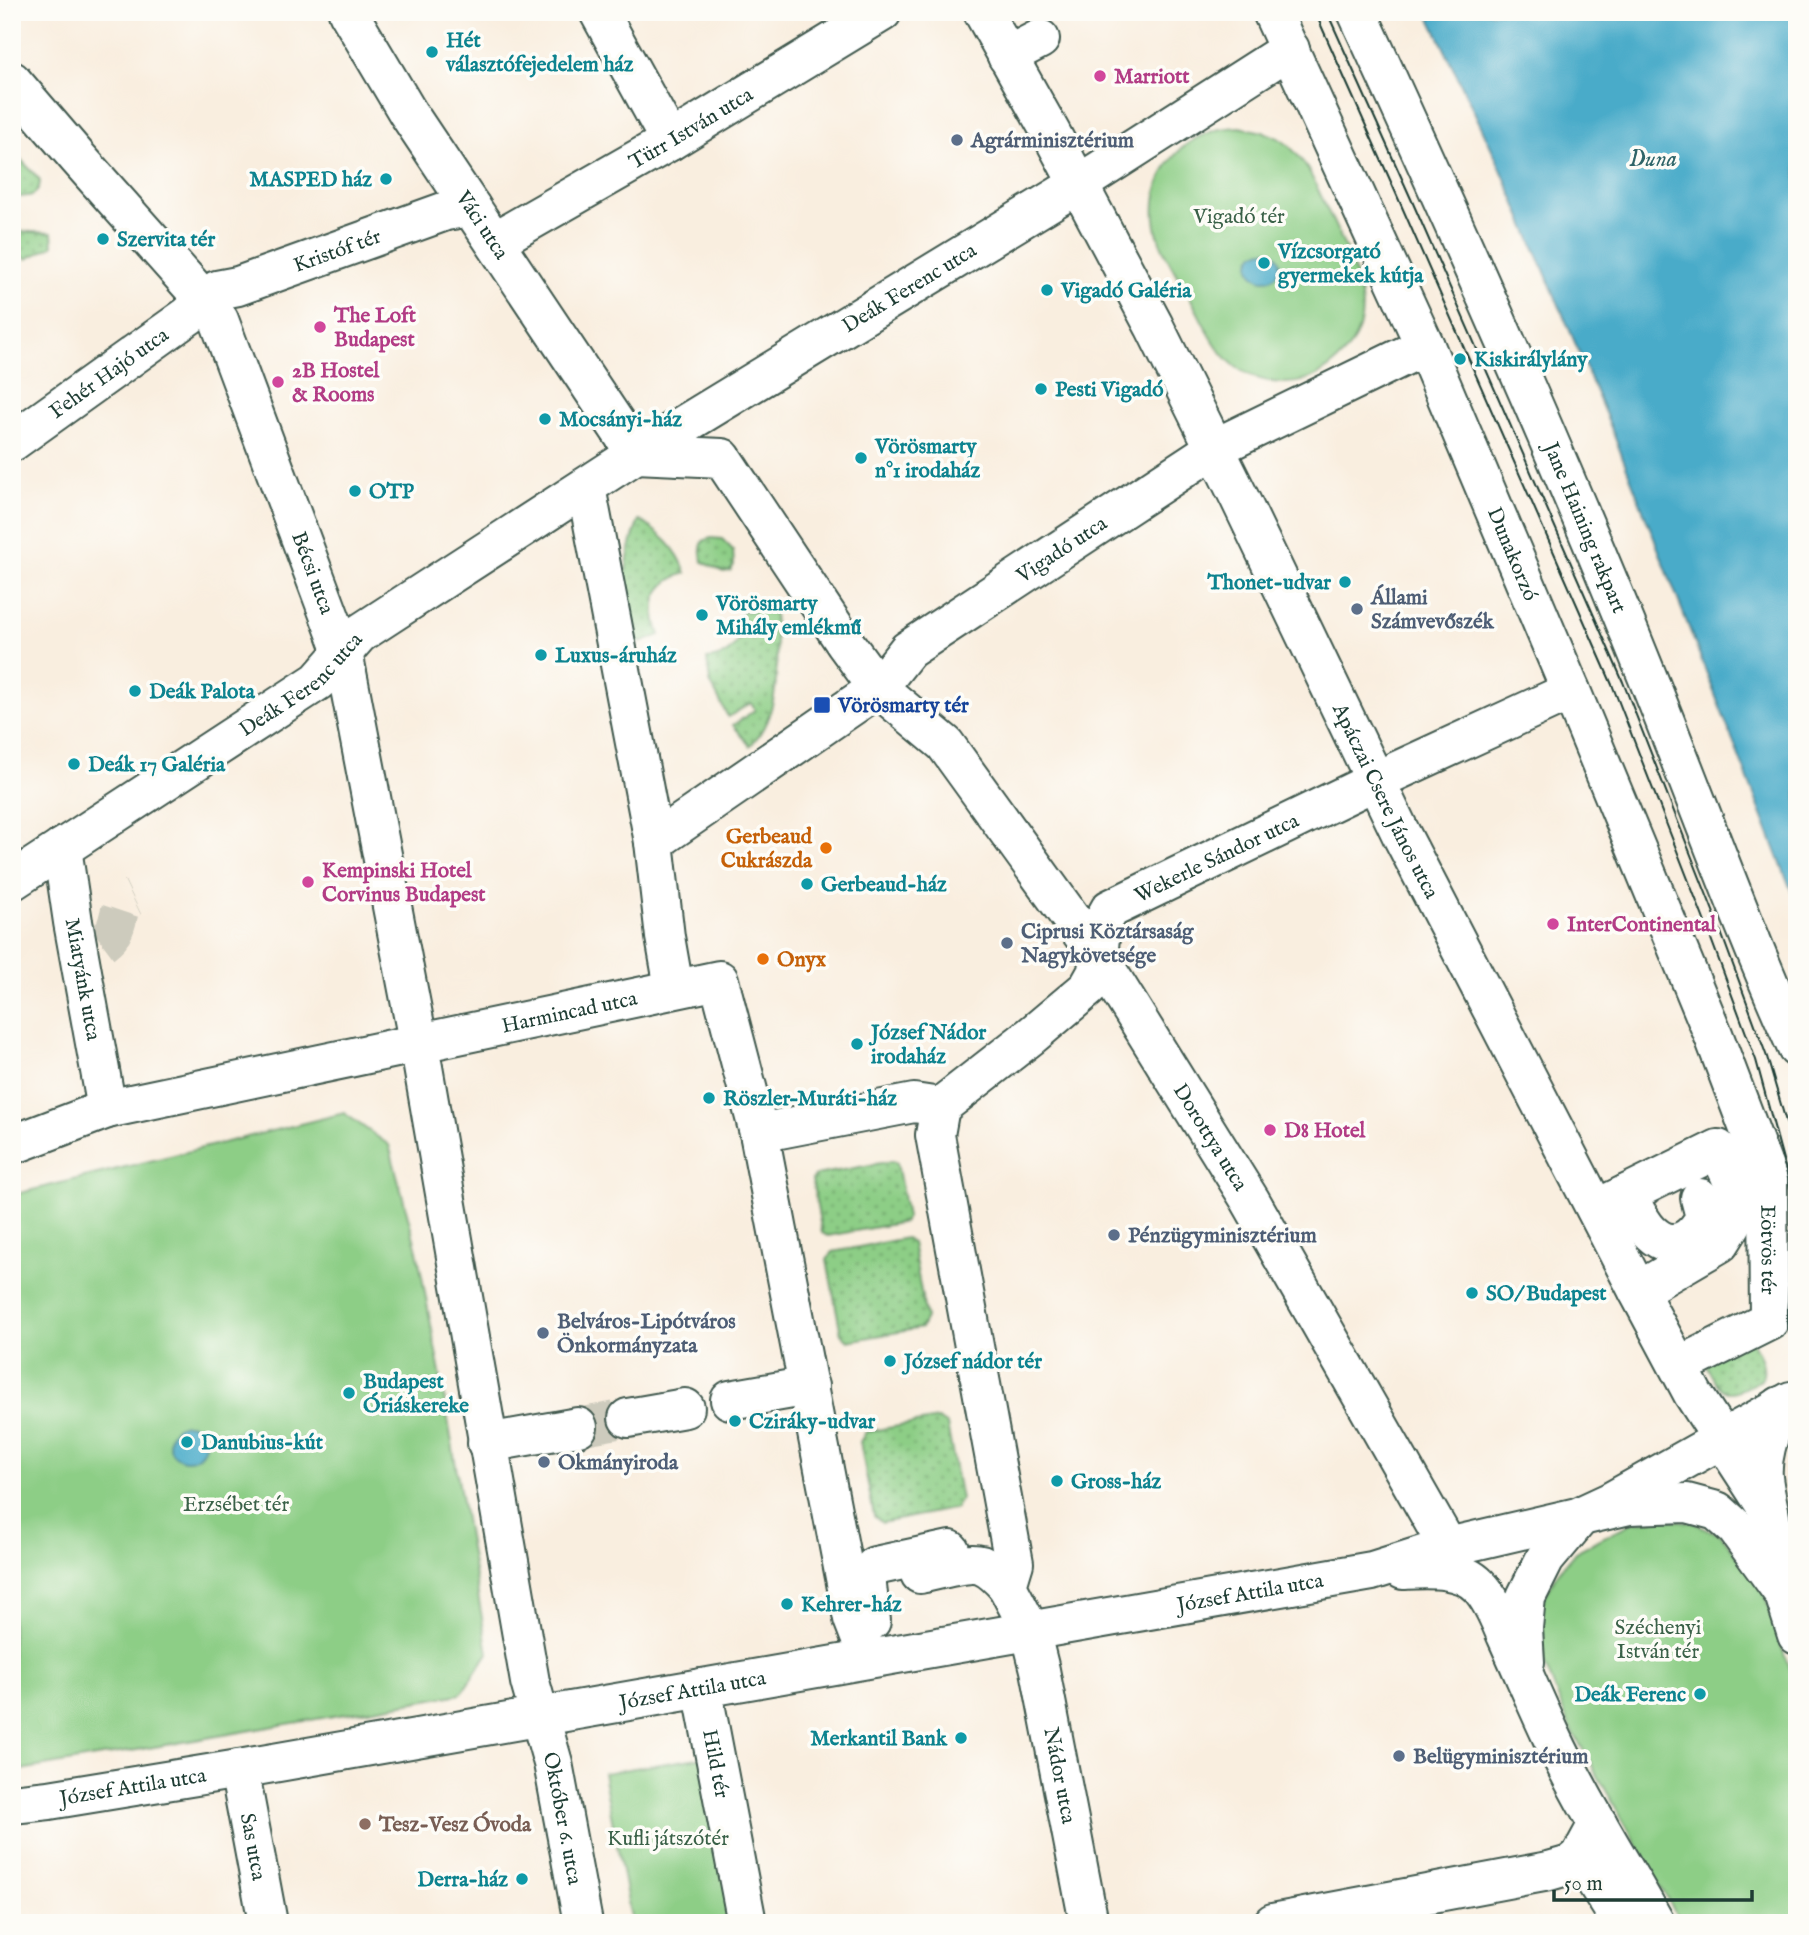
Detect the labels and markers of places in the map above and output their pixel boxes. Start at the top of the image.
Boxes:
place label: Hét választófejedelem ház [445,28,634,79]
marker: Hét választófejedelem ház [424,44,440,60]
place label: Marriott [1114,64,1190,91]
marker: Marriott [1092,68,1108,84]
place label: Agrárminisztérium [970,128,1135,155]
marker: Agrárminisztérium [949,132,965,148]
place label: MASPED ház [249,167,372,194]
marker: MASPED ház [378,171,394,187]
place label: Szervita tér [117,227,215,254]
marker: Szervita tér [95,231,111,247]
place label: Vízcsorgató gyermekek kútja [1277,239,1424,290]
marker: Vízcsorgató gyermekek kútja [1256,255,1272,271]
place label: Vigadó Galéria [1060,278,1192,305]
marker: Vigadó Galéria [1039,282,1055,298]
place label: The Loft Budapest [333,303,417,354]
marker: The Loft Budapest [312,319,328,335]
place label: Kiskirálylány [1474,347,1588,374]
marker: Kiskirálylány [1452,351,1468,367]
place label: 2B Hostel & Rooms [292,358,381,409]
marker: 2B Hostel & Rooms [270,374,286,390]
place label: Pesti Vigadó [1055,377,1164,404]
marker: Pesti Vigadó [1033,381,1049,397]
place label: Mocsányi-ház [559,407,682,434]
marker: Mocsányi-ház [537,411,553,427]
place label: Vörösmarty n°1 irodaház [874,434,980,485]
marker: Vörösmarty n°1 irodaház [853,450,869,466]
place label: OTP [369,479,415,506]
marker: OTP [347,483,363,499]
place label: Thonet-udvar [1206,570,1331,597]
marker: Thonet-udvar [1337,574,1353,590]
place label: Állami Számvevőszék [1370,584,1495,636]
place label: Vörösmarty Mihály emlékmű [715,591,861,642]
marker: Állami Számvevőszék [1349,601,1365,617]
marker: Vörösmarty Mihály emlékmű [694,607,710,623]
place label: Luxus-áruház [555,643,677,670]
marker: Luxus-áruház [533,647,549,663]
place label: Deák Palota [149,679,256,706]
marker: Deák Palota [127,683,143,699]
place label: Vörösmarty tér [837,693,969,720]
marker: Vörösmarty tér [812,695,832,715]
place label: Deák 17 Galéria [88,752,226,779]
marker: Deák 17 Galéria [66,756,82,772]
place label: Gerbeaud Cukrászda [721,824,813,875]
marker: Gerbeaud Cukrászda [818,840,834,856]
place label: Kempinski Hotel Corvinus Budapest [322,858,486,909]
place label: Gerbeaud-ház [821,872,947,899]
marker: Kempinski Hotel Corvinus Budapest [300,874,316,890]
marker: Gerbeaud-ház [799,876,815,892]
place label: InterContinental [1567,912,1717,939]
marker: InterContinental [1545,916,1561,932]
place label: Ciprusi Köztársaság Nagykövetsége [1020,919,1194,970]
marker: Ciprusi Köztársaság Nagykövetsége [999,935,1015,951]
place label: Onyx [777,947,827,974]
marker: Onyx [755,951,771,967]
place label: József Nádor irodaház [868,1020,986,1071]
marker: József Nádor irodaház [849,1036,865,1052]
place label: Röszler–Muráti-ház [723,1086,897,1113]
marker: Röszler–Muráti-ház [701,1090,717,1106]
place label: D8 Hotel [1284,1118,1367,1145]
marker: D8 Hotel [1262,1122,1278,1138]
place label: Pénzügyminisztérium [1128,1223,1317,1250]
marker: Pénzügyminisztérium [1106,1227,1122,1243]
place label: SO/ Budapest [1486,1281,1607,1308]
marker: SO/ Budapest [1464,1285,1480,1301]
place label: Belváros-Lipótváros Önkormányzata [557,1309,736,1360]
marker: Belváros-Lipótváros Önkormányzata [535,1325,551,1341]
place label: József nádor tér [901,1349,1042,1376]
marker: József nádor tér [882,1353,898,1369]
place label: Budapest Óriáskereke [363,1369,469,1420]
marker: Budapest Óriáskereke [341,1385,357,1401]
place label: Cziráky-udvar [749,1409,876,1436]
marker: Cziráky-udvar [727,1413,743,1429]
place label: Danubius-kút [201,1430,324,1457]
marker: Danubius-kút [179,1434,195,1450]
place label: Okmányiroda [558,1450,679,1477]
marker: Okmányiroda [536,1454,552,1470]
place label: Gross-ház [1071,1469,1161,1496]
marker: Gross-ház [1049,1473,1065,1489]
place label: Kehrer-ház [801,1592,902,1619]
marker: Kehrer-ház [779,1596,795,1612]
place label: Deák Ferenc [1574,1682,1686,1709]
marker: Deák Ferenc [1692,1686,1708,1702]
place label: Merkantil Bank [810,1726,948,1753]
marker: Merkantil Bank [953,1730,969,1746]
place label: Belügyminisztérium [1413,1744,1589,1771]
marker: Belügyminisztérium [1391,1748,1407,1764]
place label: Tesz-Vesz Óvoda [378,1811,532,1839]
marker: Tesz-Vesz Óvoda [357,1816,373,1832]
place label: Derra-ház [417,1867,508,1894]
marker: Derra-ház [514,1871,530,1887]

